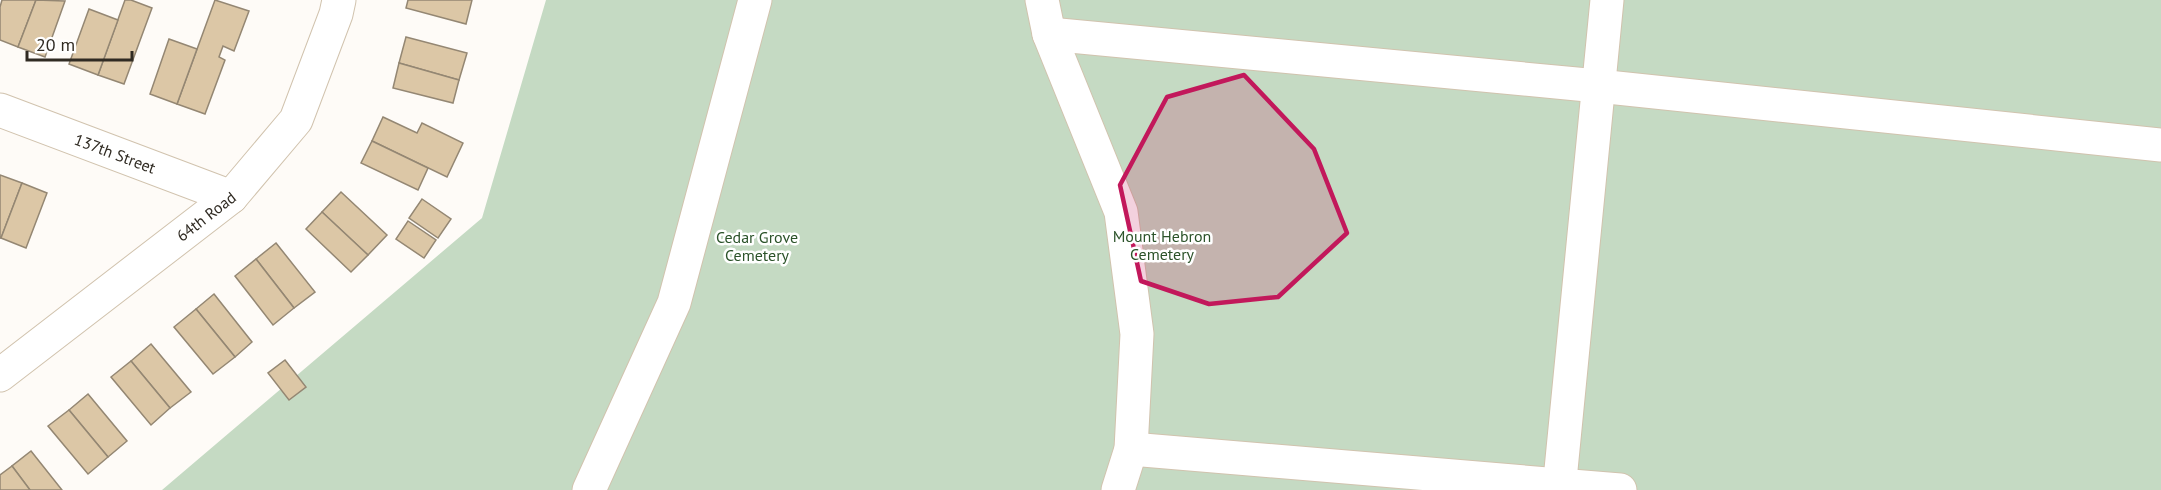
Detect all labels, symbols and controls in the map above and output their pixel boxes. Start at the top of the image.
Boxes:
scale bar [27,24,132,62]
text: 20 m [36,33,75,56]
street label: 137th Street [72,129,159,178]
street label: 64th Road [172,187,240,246]
park label: Mount Hebron Cemetery [1113,226,1211,264]
park label: Cedar Grove Cemetery [716,227,798,265]

